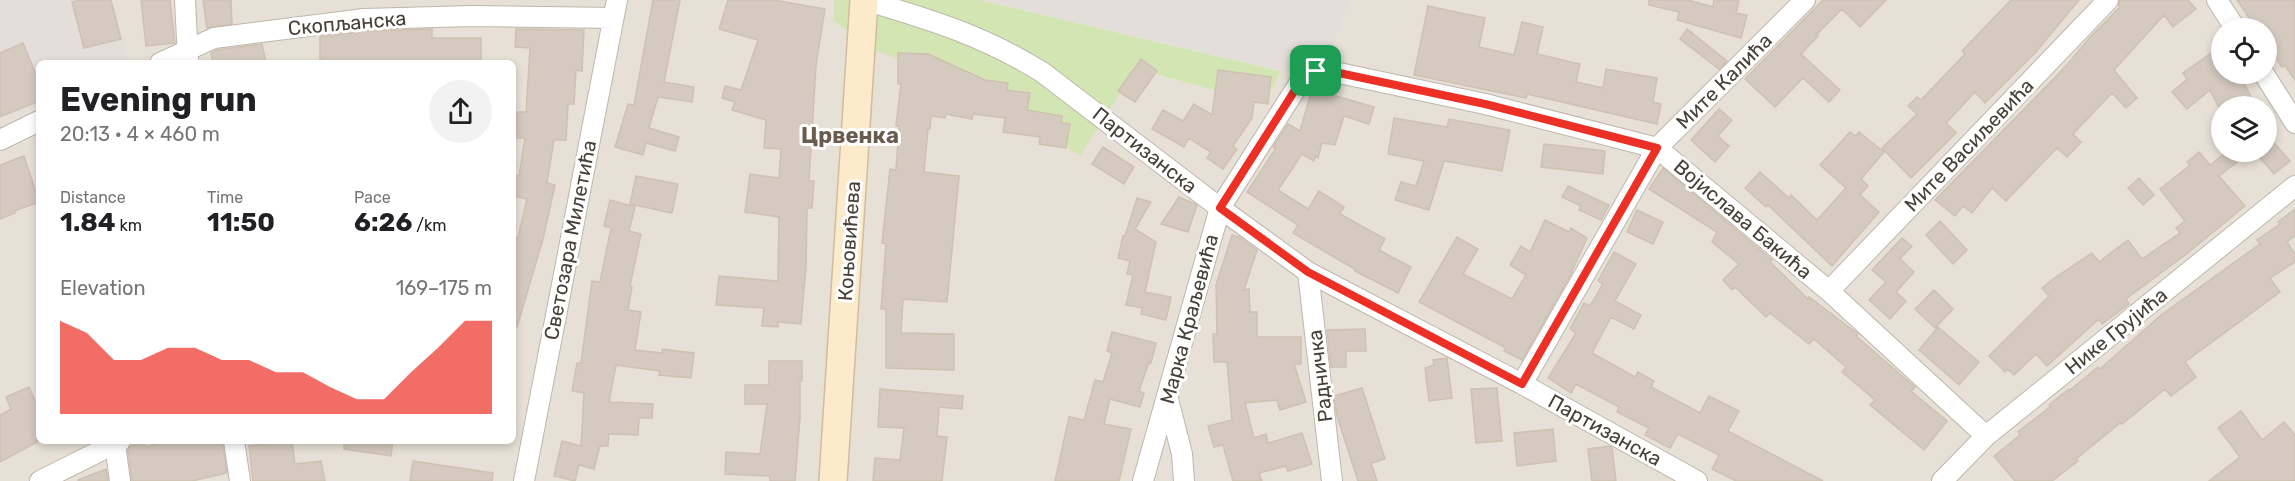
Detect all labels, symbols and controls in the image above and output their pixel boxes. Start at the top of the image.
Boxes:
street label: Скопљанска [287,6,407,40]
map controls [2211,18,2277,162]
button: locate [2211,18,2277,84]
street label: Мите Калића [1671,28,1777,134]
pin [1290,45,1341,96]
icon: arrive [1299,54,1332,87]
street label: Мите Васиљевића [1899,73,2039,217]
text: Evening run [60,80,257,119]
button: share [429,80,492,143]
button: layers [2211,96,2277,162]
street label: Партизанска [1088,102,1202,198]
text: 20:13 · 4 × 460 m [60,122,220,146]
district label: Црвенка [801,122,899,149]
street label: Светозара Милетића [539,138,601,342]
street label: Војислава Бакића [1669,154,1817,284]
street label: Коњовићева [833,180,865,302]
text: Distance [60,188,126,207]
text: Time [207,188,243,207]
text: Pace [354,188,391,207]
text: 1.84 [60,207,116,238]
text: 11:50 [207,207,275,238]
text: 6:26 [354,207,412,238]
text: km [116,216,142,235]
text: /km [412,216,446,235]
street label: Марка Краљевића [1155,231,1223,407]
text: Elevation [60,276,146,300]
text: 169–175 m [396,276,492,300]
street label: Нике Грујића [2060,282,2172,380]
street label: Радничка [1302,328,1338,424]
street label: Партизанска [1544,389,1666,471]

